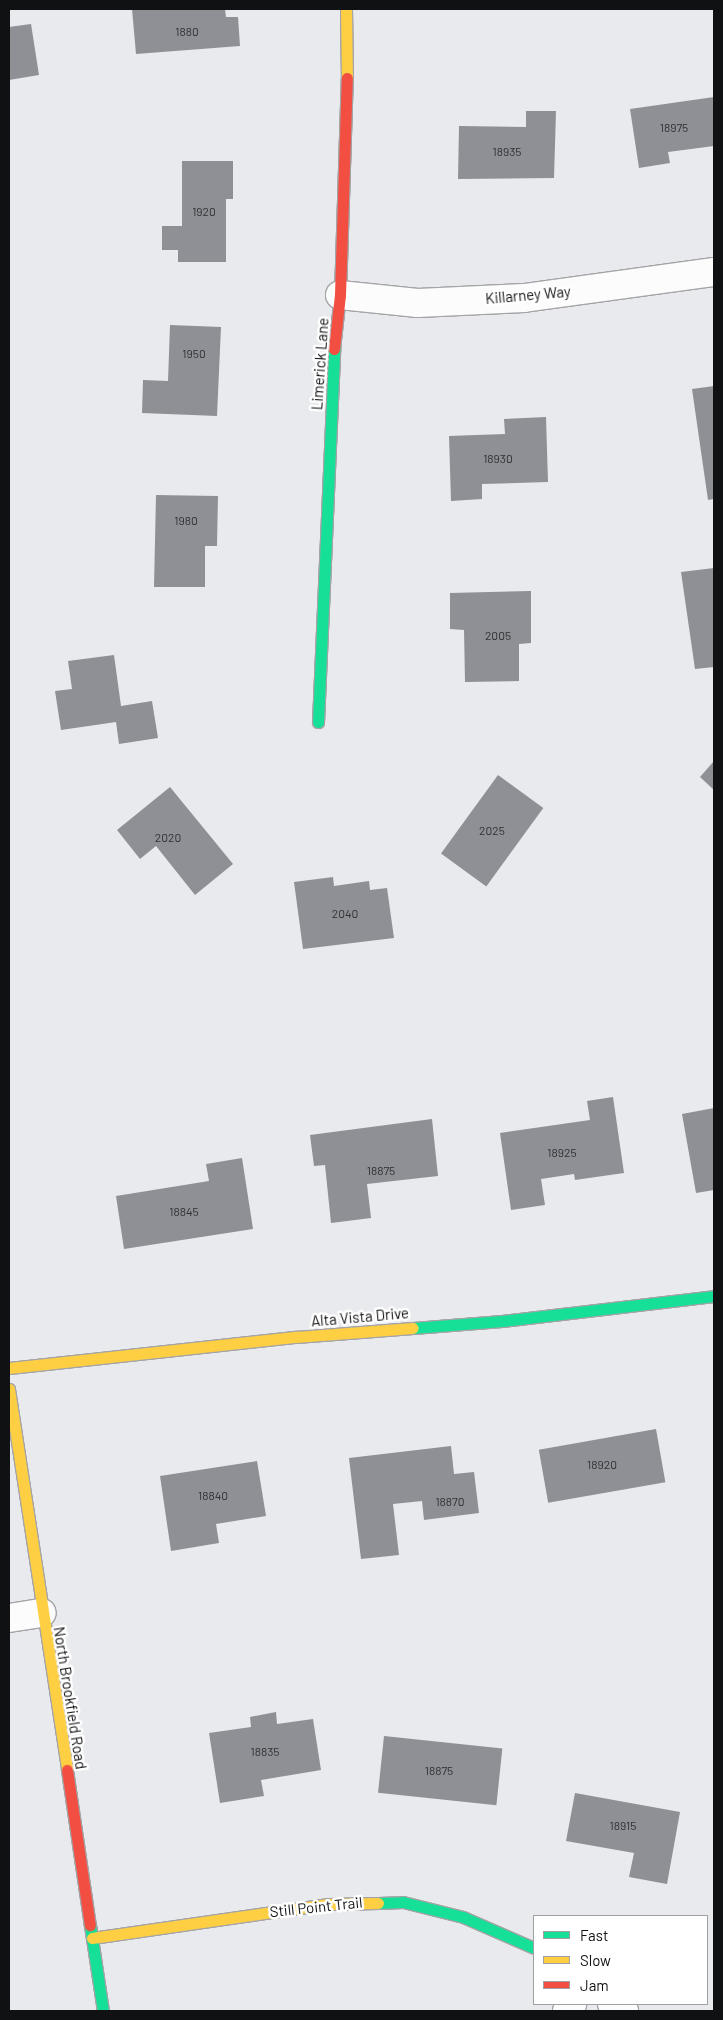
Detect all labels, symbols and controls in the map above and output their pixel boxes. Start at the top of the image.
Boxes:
house number: 1880 [175,25,199,39]
house number: 18975 [660,121,688,135]
house number: 18935 [492,145,522,159]
house number: 1920 [192,205,216,219]
street label: Killarney Way [485,282,571,308]
street label: Limerick Lane [308,317,332,411]
house number: 1950 [182,347,206,361]
house number: 18930 [483,452,513,466]
house number: 1980 [174,514,198,528]
house number: 2005 [485,629,511,643]
house number: 2025 [479,824,505,838]
house number: 2020 [155,831,181,845]
house number: 2040 [332,907,358,921]
house number: 18925 [547,1146,577,1160]
house number: 18875 [367,1164,395,1178]
house number: 18845 [169,1205,199,1219]
street label: Alta Vista Drive [310,1304,410,1330]
house number: 18920 [587,1458,617,1472]
house number: 18840 [198,1489,228,1503]
house number: 18870 [435,1495,465,1509]
street label: North Brookfield Road [50,1625,90,1771]
house number: 18835 [250,1745,280,1759]
house number: 18875 [425,1764,453,1778]
house number: 18915 [610,1819,636,1833]
street label: Still Point Trail [269,1893,363,1921]
legend [533,1915,708,2005]
text: Fast [580,1926,608,1944]
text: Slow [580,1951,611,1969]
text: Jam [580,1976,609,1994]

